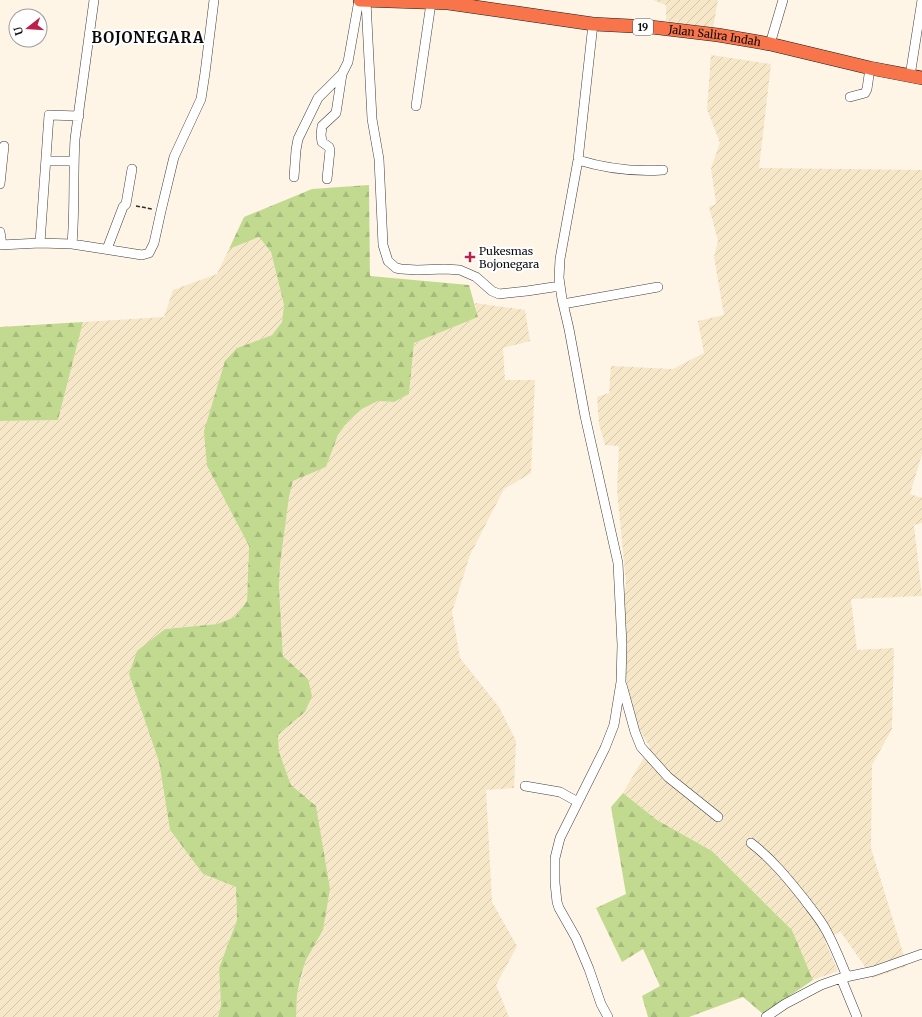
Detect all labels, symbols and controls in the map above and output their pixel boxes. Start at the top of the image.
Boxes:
north arrow [8,8,48,48]
road number: 19 [633,19,653,35]
street label: Jalan Salira Indah [667,22,763,49]
text: U [10,24,26,37]
district label: BOJONEGARA [92,28,205,47]
place label: Pukesmas Bojonegara [479,244,539,271]
marker: Pukesmas Bojonegara [464,251,476,263]

